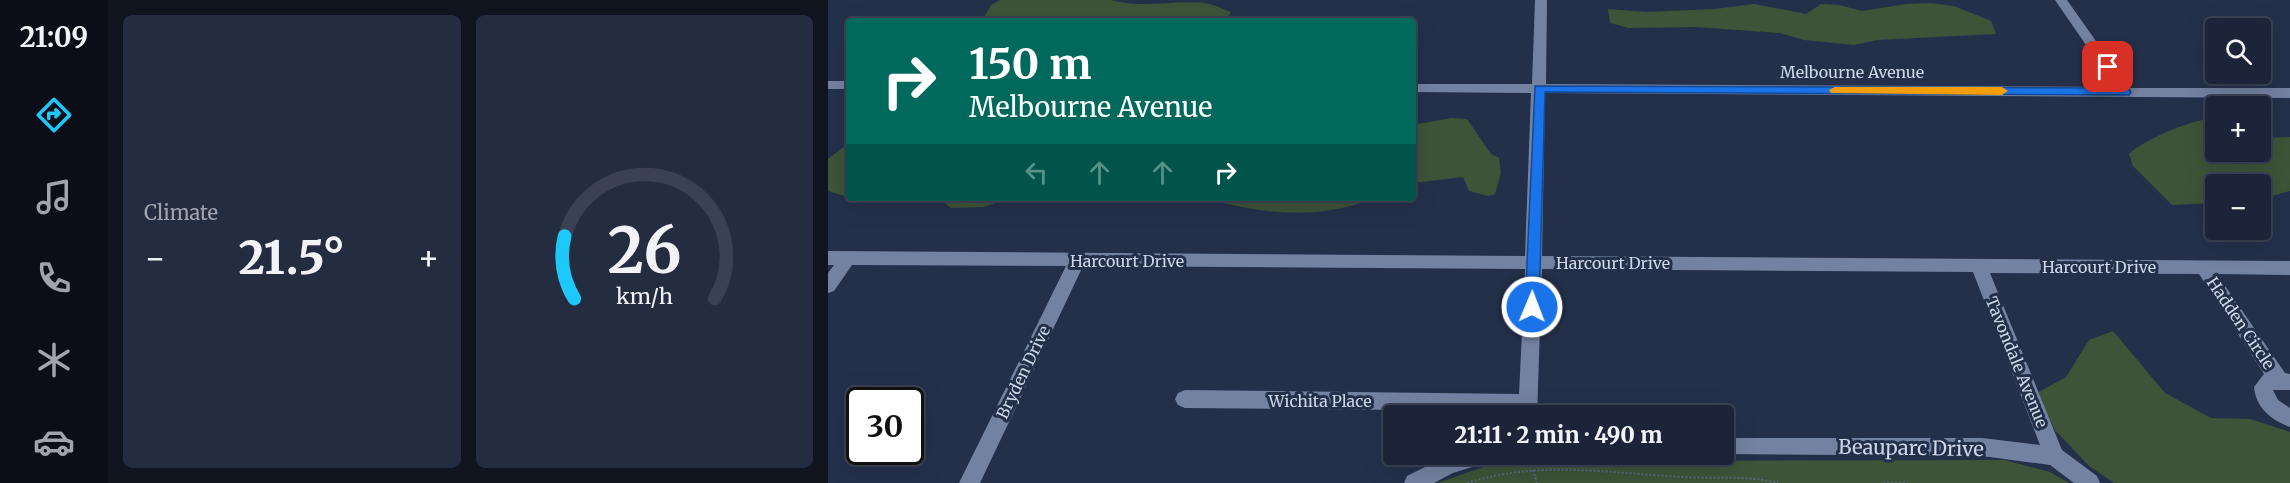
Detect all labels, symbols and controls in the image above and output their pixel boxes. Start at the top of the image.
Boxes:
map controls [2205,18,2271,240]
button: search [2205,18,2271,84]
text: 21:09 [20,20,88,54]
text: 150 m [969,38,1091,90]
pin [2082,41,2133,92]
icon: right [870,42,948,120]
icon: arrive [2091,50,2124,83]
street label: Melbourne Avenue [1780,62,1924,82]
text: Melbourne Avenue [969,90,1212,124]
icon: directions [33,94,75,136]
button: + [2205,96,2271,162]
icon: left [1020,156,1053,189]
icon: ahead [1083,156,1116,189]
icon: ahead [1146,156,1179,189]
icon: right [1209,156,1242,189]
button: − [2205,174,2271,240]
icon: music [33,176,75,218]
text: Climate [144,200,218,225]
text: 26 [607,212,681,290]
text: 21.5° [239,230,345,286]
text: − [144,238,166,279]
text: + [417,238,439,279]
street label: Harcourt Drive [1070,251,1184,271]
street label: Harcourt Drive [1556,253,1670,273]
icon: phone [33,257,75,299]
street label: Harcourt Drive [2042,257,2156,277]
street label: Hadden Circle [2203,273,2279,373]
position arrow [1500,275,1564,339]
text: km/h [616,283,673,310]
street label: Tavondale Avenue [1982,293,2052,431]
street label: Bryden Drive [992,322,1054,422]
icon: climate [33,339,75,381]
speed limit sign: 30 [846,387,924,465]
street label: Wichita Place [1267,391,1372,411]
icon: car [33,421,75,463]
text: 21:11 · 2 min · 490 m [1455,421,1662,449]
street label: Beauparc Drive [1838,434,1984,461]

